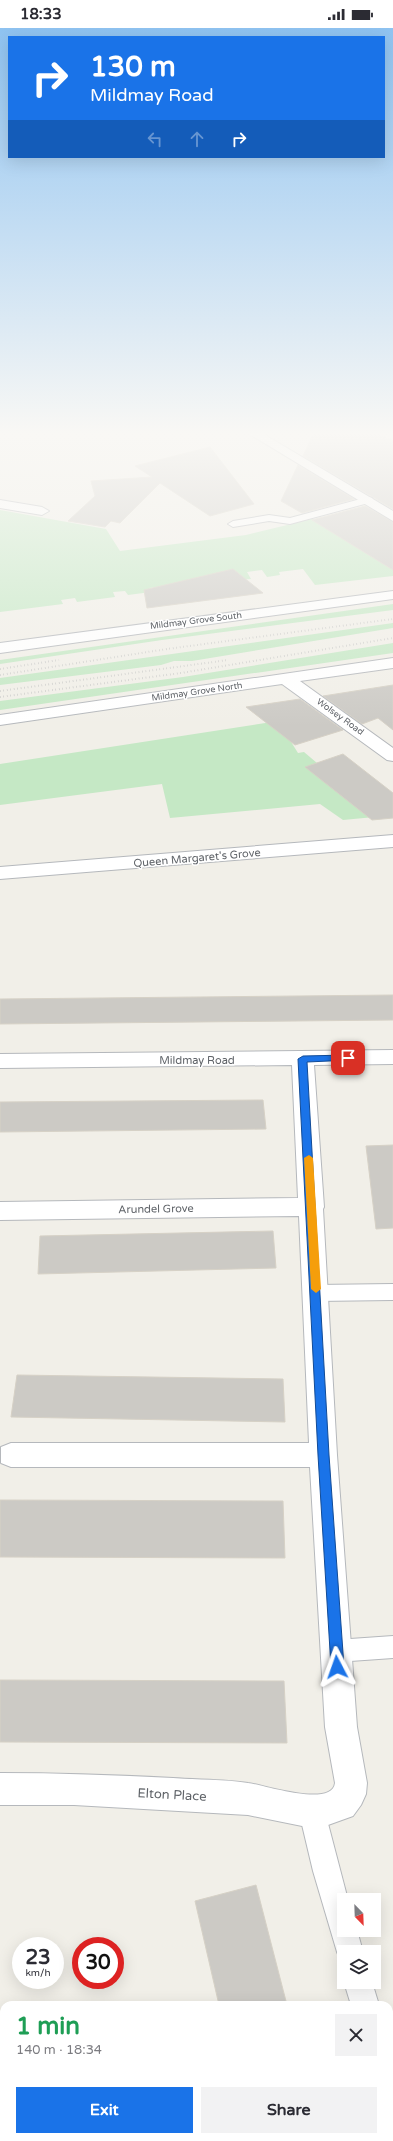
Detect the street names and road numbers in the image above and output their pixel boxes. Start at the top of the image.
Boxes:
street label: Mildmay Grove South [150,610,242,632]
street label: Mildmay Grove North [151,680,243,704]
street label: Wolsey Road [314,696,366,738]
street label: Queen Margaret's Grove [133,846,261,870]
street label: Mildmay Road [159,1054,235,1067]
street label: Arundel Grove [118,1202,194,1216]
street label: Elton Place [137,1785,207,1805]

